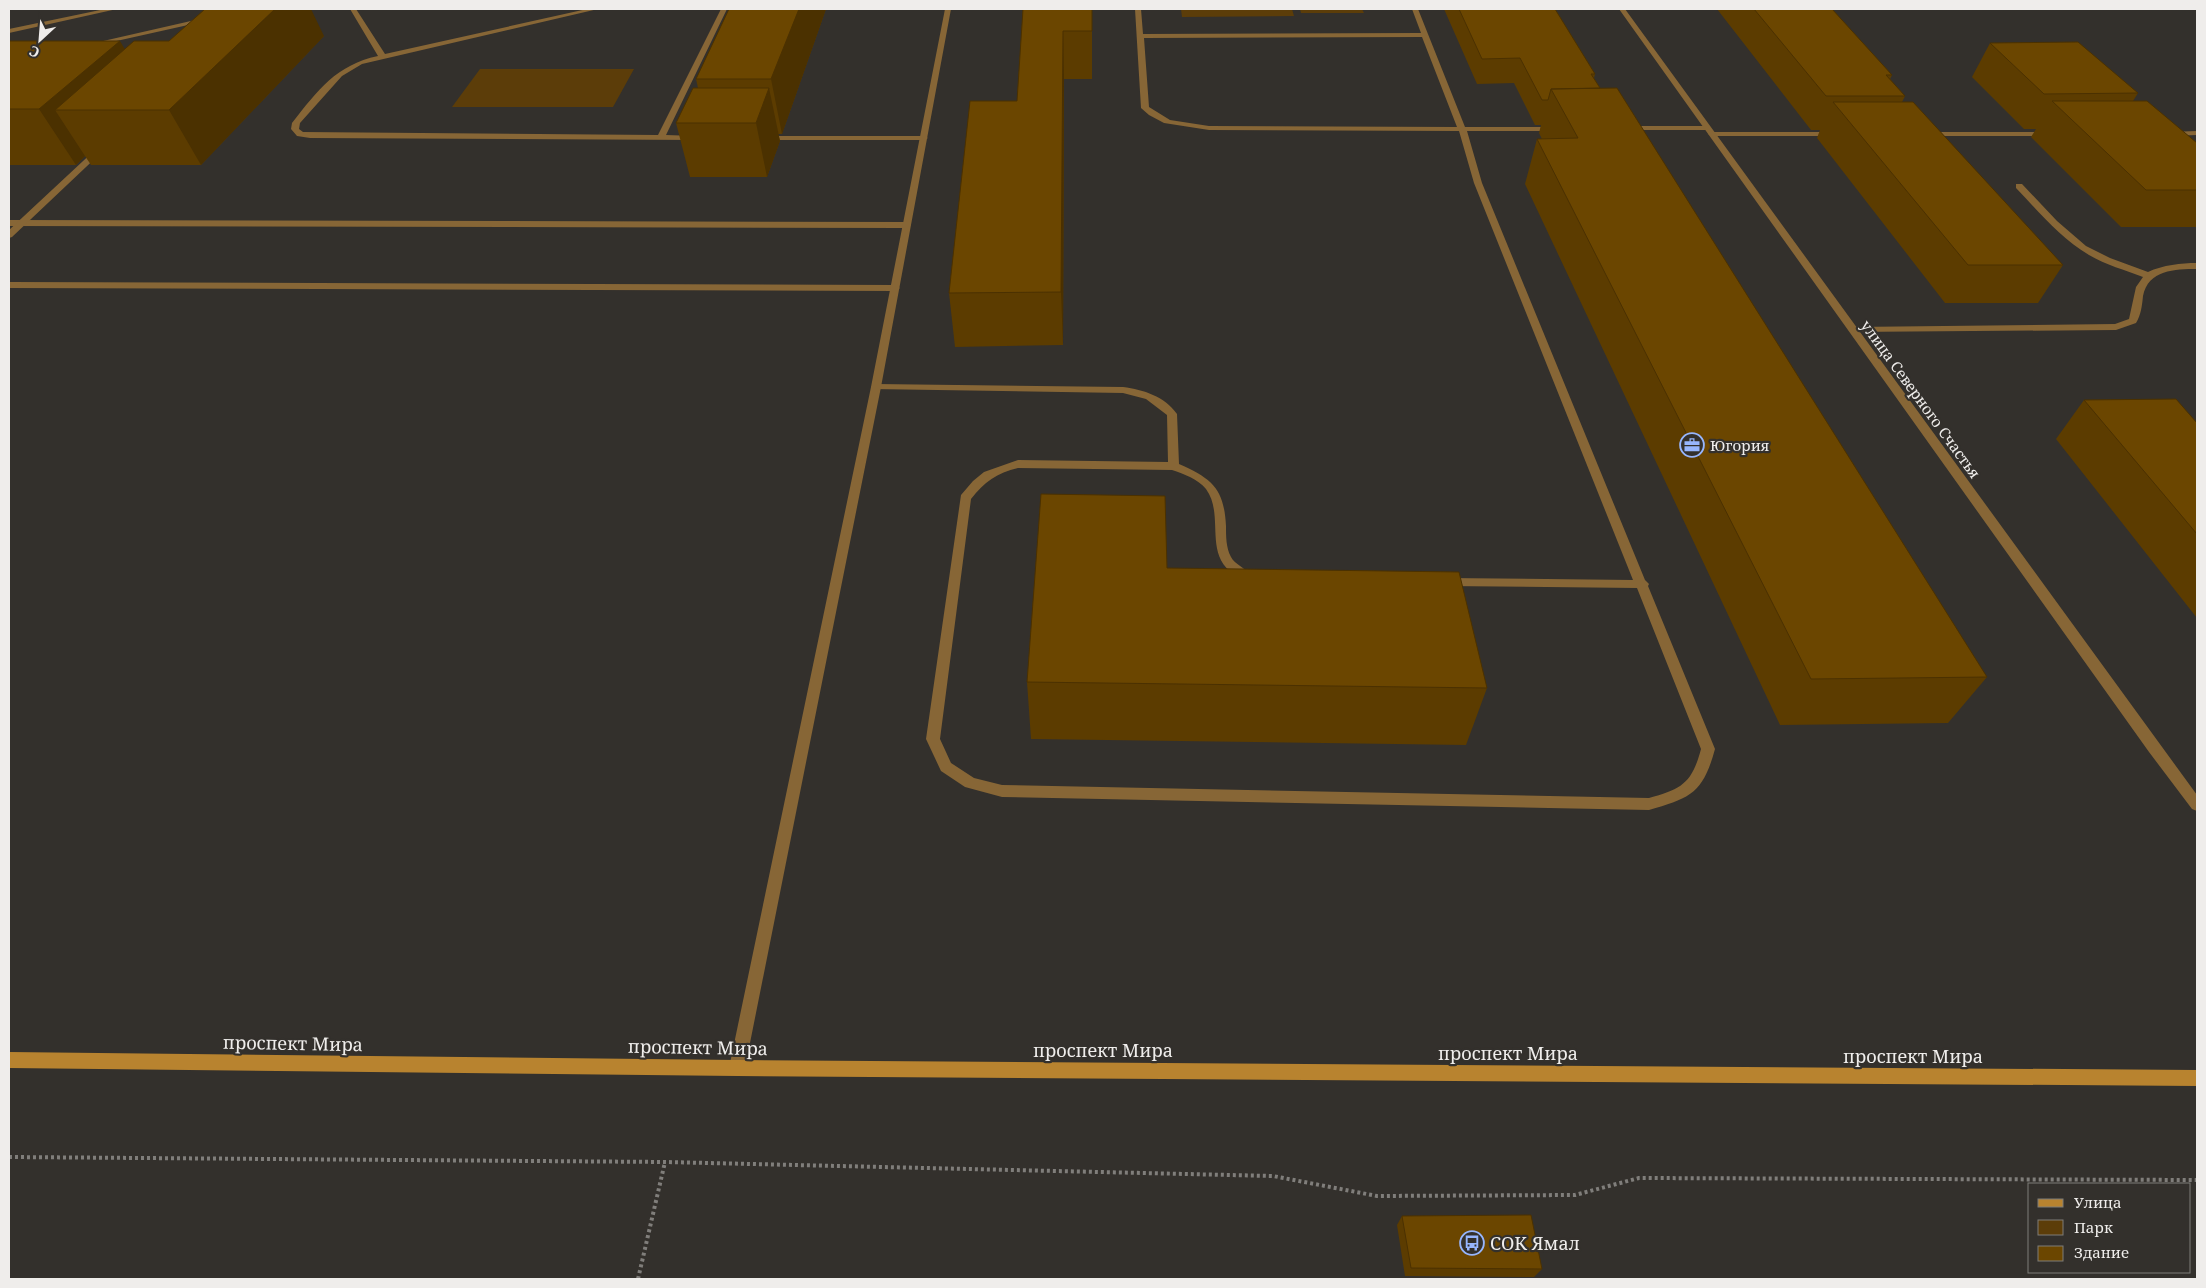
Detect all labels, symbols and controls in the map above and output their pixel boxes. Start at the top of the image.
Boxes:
north arrow [15,15,65,65]
text: С [26,42,42,63]
street label: улица Северного Счастья [1857,316,1985,482]
office icon: Югория [1679,432,1705,458]
place label: Югория [1710,435,1769,455]
street label: проспект Мира [223,1030,363,1056]
street label: проспект Мира [628,1034,768,1060]
street label: проспект Мира [1033,1038,1173,1062]
street label: проспект Мира [1438,1041,1578,1065]
street label: проспект Мира [1843,1044,1983,1068]
legend [2028,1183,2191,1273]
text: Улица [2074,1192,2122,1212]
text: Парк [2074,1217,2113,1237]
bus stop icon: СОК Ямал [1459,1230,1485,1256]
place label: СОК Ямал [1490,1231,1580,1255]
text: Здание [2074,1242,2129,1262]

